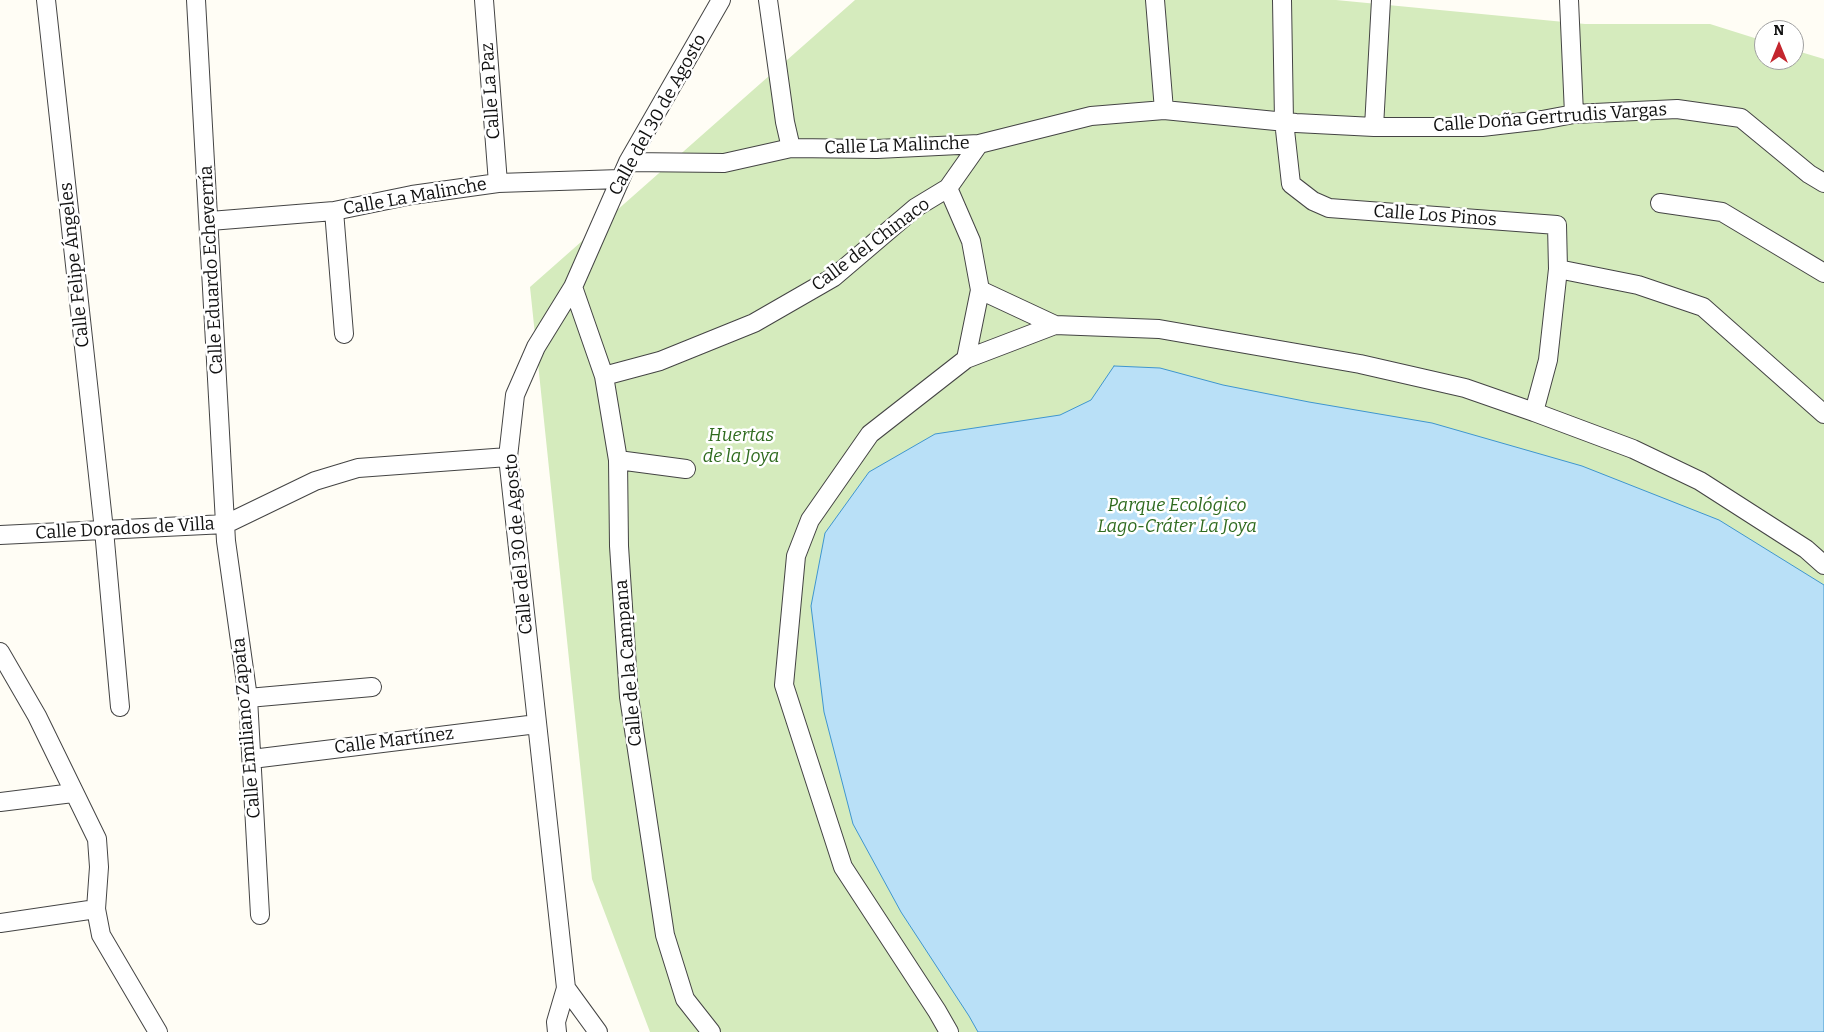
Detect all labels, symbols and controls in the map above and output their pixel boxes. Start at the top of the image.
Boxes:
north arrow [1754,20,1804,70]
text: N [1774,22,1784,39]
street label: Calle del 30 de Agosto [605,30,711,200]
street label: Calle La Paz [477,42,505,140]
street label: Calle Doña Gertrudis Vargas [1432,99,1668,137]
street label: Calle La Malinche [824,133,970,159]
street label: Calle Eduardo Echeverría [196,165,228,375]
street label: Calle La Malinche [341,174,489,220]
street label: Calle Felipe Ángeles [56,181,94,349]
street label: Calle del Chinaco [808,194,934,296]
street label: Calle Los Pinos [1373,201,1497,231]
park label: Huertas de la Joya [703,425,779,468]
street label: Calle del 30 de Agosto [500,453,538,635]
park label: Parque Ecológico Lago-Cráter La Joya [1097,495,1257,538]
street label: Calle Dorados de Villa [35,514,215,544]
street label: Calle de la Campana [611,579,647,747]
street label: Calle Emiliano Zapata [228,637,266,819]
street label: Calle Martínez [333,723,455,759]

